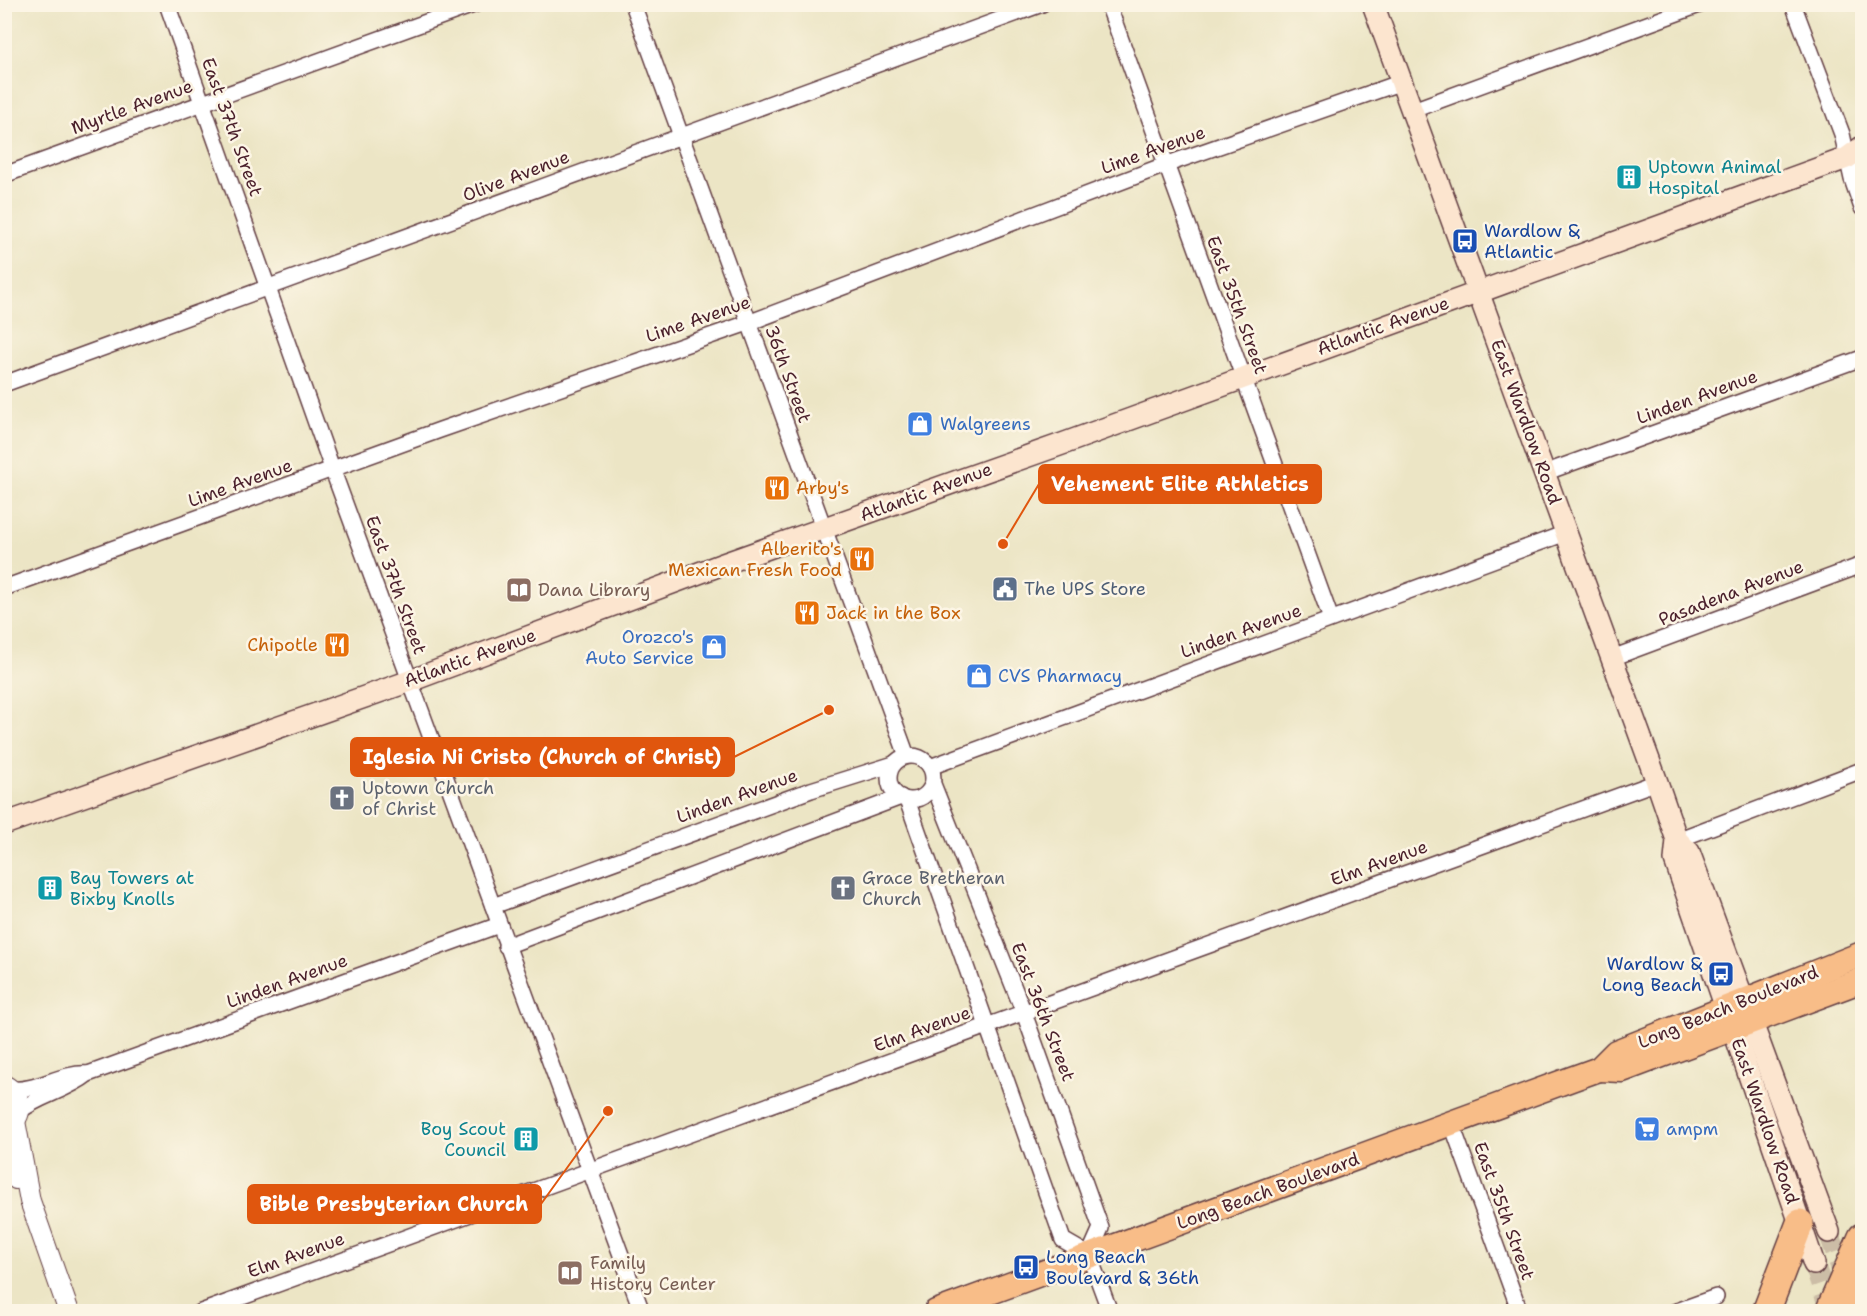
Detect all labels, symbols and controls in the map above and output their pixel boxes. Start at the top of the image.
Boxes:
street label: East 37th Street [196,54,268,200]
street label: Myrtle Avenue [68,74,196,140]
street label: Lime Avenue [1097,120,1209,180]
street label: Olive Avenue [459,145,573,207]
place label: Uptown Animal Hospital [1648,155,1782,200]
building icon: Uptown Animal Hospital [1614,162,1644,192]
place label: Wardlow & Atlantic [1484,219,1580,264]
bus stop icon: Wardlow & Atlantic [1450,226,1480,256]
street label: East 35th Street [1201,232,1273,378]
street label: Lime Avenue [642,290,754,348]
street label: Atlantic Avenue [1314,291,1452,361]
street label: 36th Street [759,322,817,426]
street label: East Wardlow Road [1485,336,1567,508]
street label: Linden Avenue [1633,364,1761,430]
shop icon: Walgreens [905,409,935,439]
place label: Walgreens [940,412,1031,436]
street label: Lime Avenue [184,453,296,513]
street label: Atlantic Avenue [857,457,995,527]
callout: Vehement Elite Athletics [1039,465,1321,503]
text: Vehement Elite Athletics [1051,471,1309,497]
restaurant icon: Arby's [762,473,792,503]
place label: Arby's [796,476,849,500]
street label: East 37th Street [360,512,432,658]
place label: Alberito's Mexican Fresh Food [668,537,842,582]
restaurant icon: Alberito's Mexican Fresh Food [847,544,877,574]
street label: Pasadena Avenue [1655,554,1807,632]
public building icon: The UPS Store [990,574,1020,604]
library icon: Dana Library [504,575,534,605]
place label: The UPS Store [1024,577,1146,601]
place label: Dana Library [538,578,650,602]
restaurant icon: Jack in the Box [792,598,822,628]
street label: Linden Avenue [1177,598,1305,664]
place label: Jack in the Box [826,601,961,625]
street label: Atlantic Avenue [401,623,539,693]
place label: Orozco's Auto Service [585,625,694,670]
restaurant icon: Chipotle [322,630,352,660]
shop icon: Orozco's Auto Service [699,632,729,662]
place label: Chipotle [247,633,318,657]
shop icon: CVS Pharmacy [964,661,994,691]
place label: CVS Pharmacy [998,664,1122,688]
callout: Iglesia Ni Cristo (Church of Christ) [351,738,734,776]
text: Iglesia Ni Cristo (Church of Christ) [362,744,722,770]
street label: Linden Avenue [673,763,801,829]
place label: Uptown Church of Christ [362,776,494,821]
church icon: Uptown Church of Christ [327,783,357,813]
street label: Elm Avenue [1327,834,1431,892]
place label: Bay Towers at Bixby Knolls [70,866,195,911]
place label: Grace Bretheran Church [862,866,1005,911]
building icon: Bay Towers at Bixby Knolls [35,873,65,903]
church icon: Grace Bretheran Church [828,873,858,903]
street label: East 36th Street [1005,939,1081,1085]
street label: Linden Avenue [223,948,351,1014]
place label: Wardlow & Long Beach [1602,952,1703,997]
bus stop icon: Wardlow & Long Beach [1706,959,1736,989]
street label: Long Beach Boulevard [1634,960,1822,1054]
street label: Elm Avenue [870,1000,974,1058]
street label: East Wardlow Road [1725,1035,1805,1207]
supermarket icon: ampm [1632,1114,1662,1144]
place label: Boy Scout Council [421,1117,507,1162]
place label: ampm [1666,1117,1718,1141]
building icon: Boy Scout Council [511,1124,541,1154]
street label: East 35th Street [1468,1138,1540,1284]
street label: Long Beach Boulevard [1173,1147,1363,1235]
callout: Bible Presbyterian Church [248,1185,541,1223]
text: Bible Presbyterian Church [260,1191,528,1217]
street label: Elm Avenue [244,1226,348,1284]
place label: Long Beach Boulevard & 36th [1046,1245,1199,1290]
place label: Family History Center [590,1251,716,1296]
bus stop icon: Long Beach Boulevard & 36th [1011,1252,1041,1282]
library icon: Family History Center [555,1258,585,1288]

